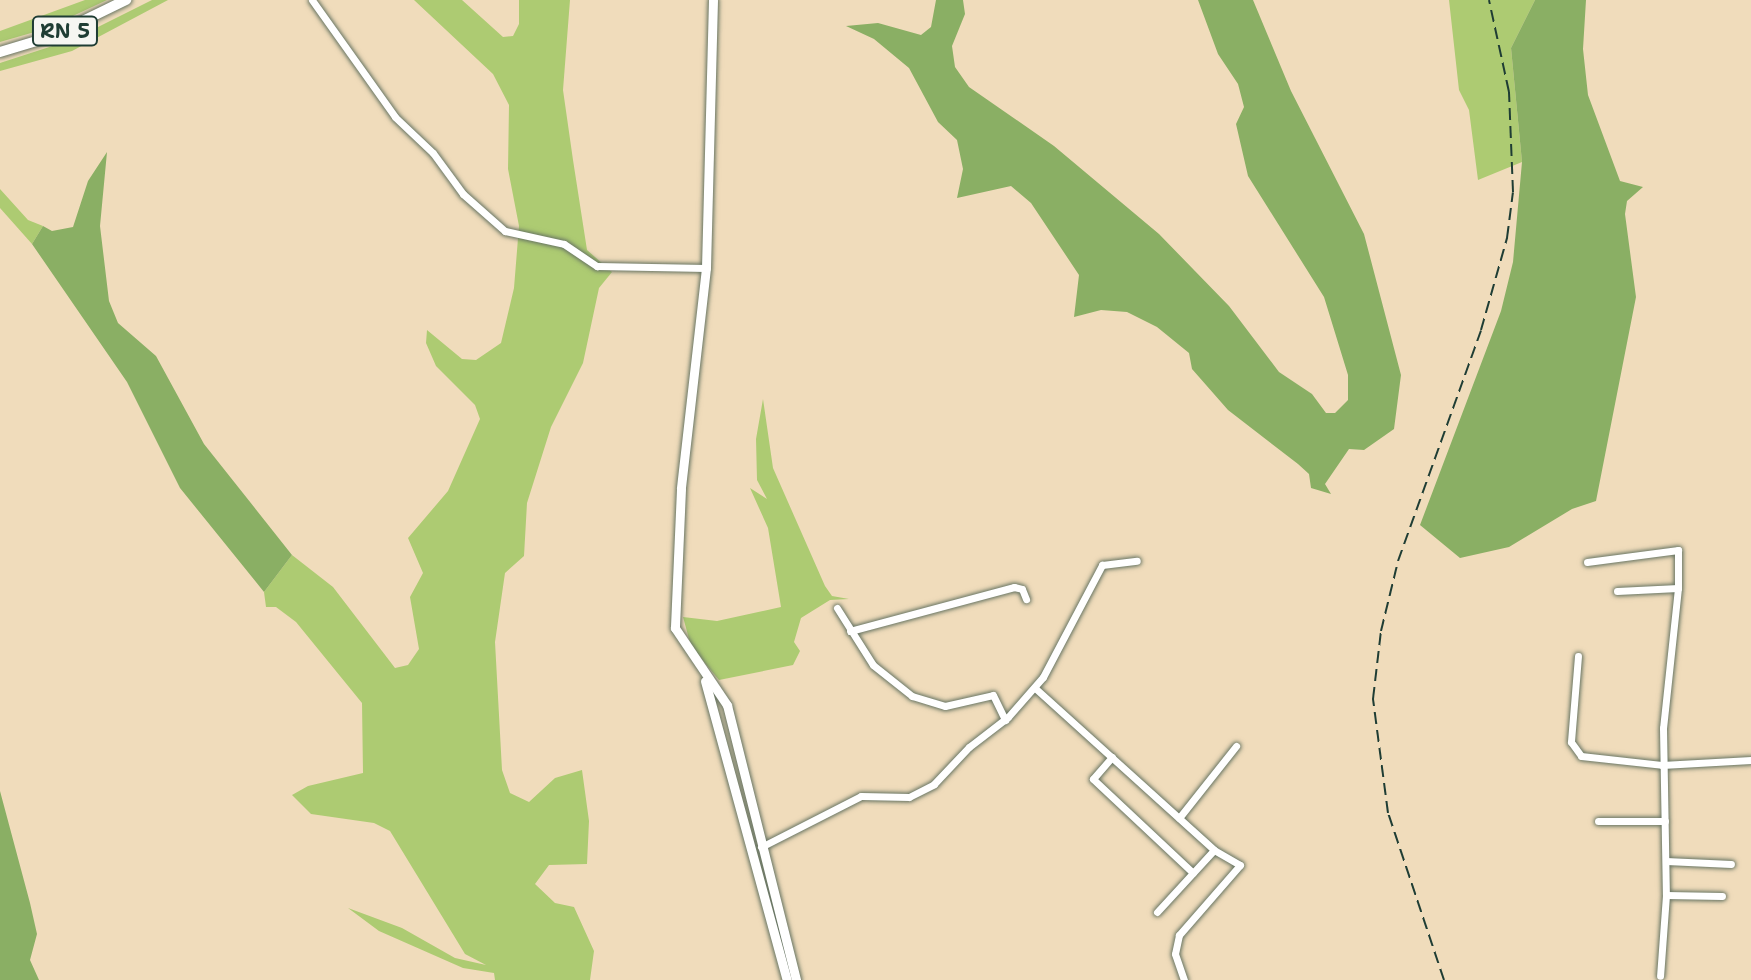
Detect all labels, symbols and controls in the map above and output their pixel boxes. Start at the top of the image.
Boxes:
road number: RN 5 [31,15,99,47]

